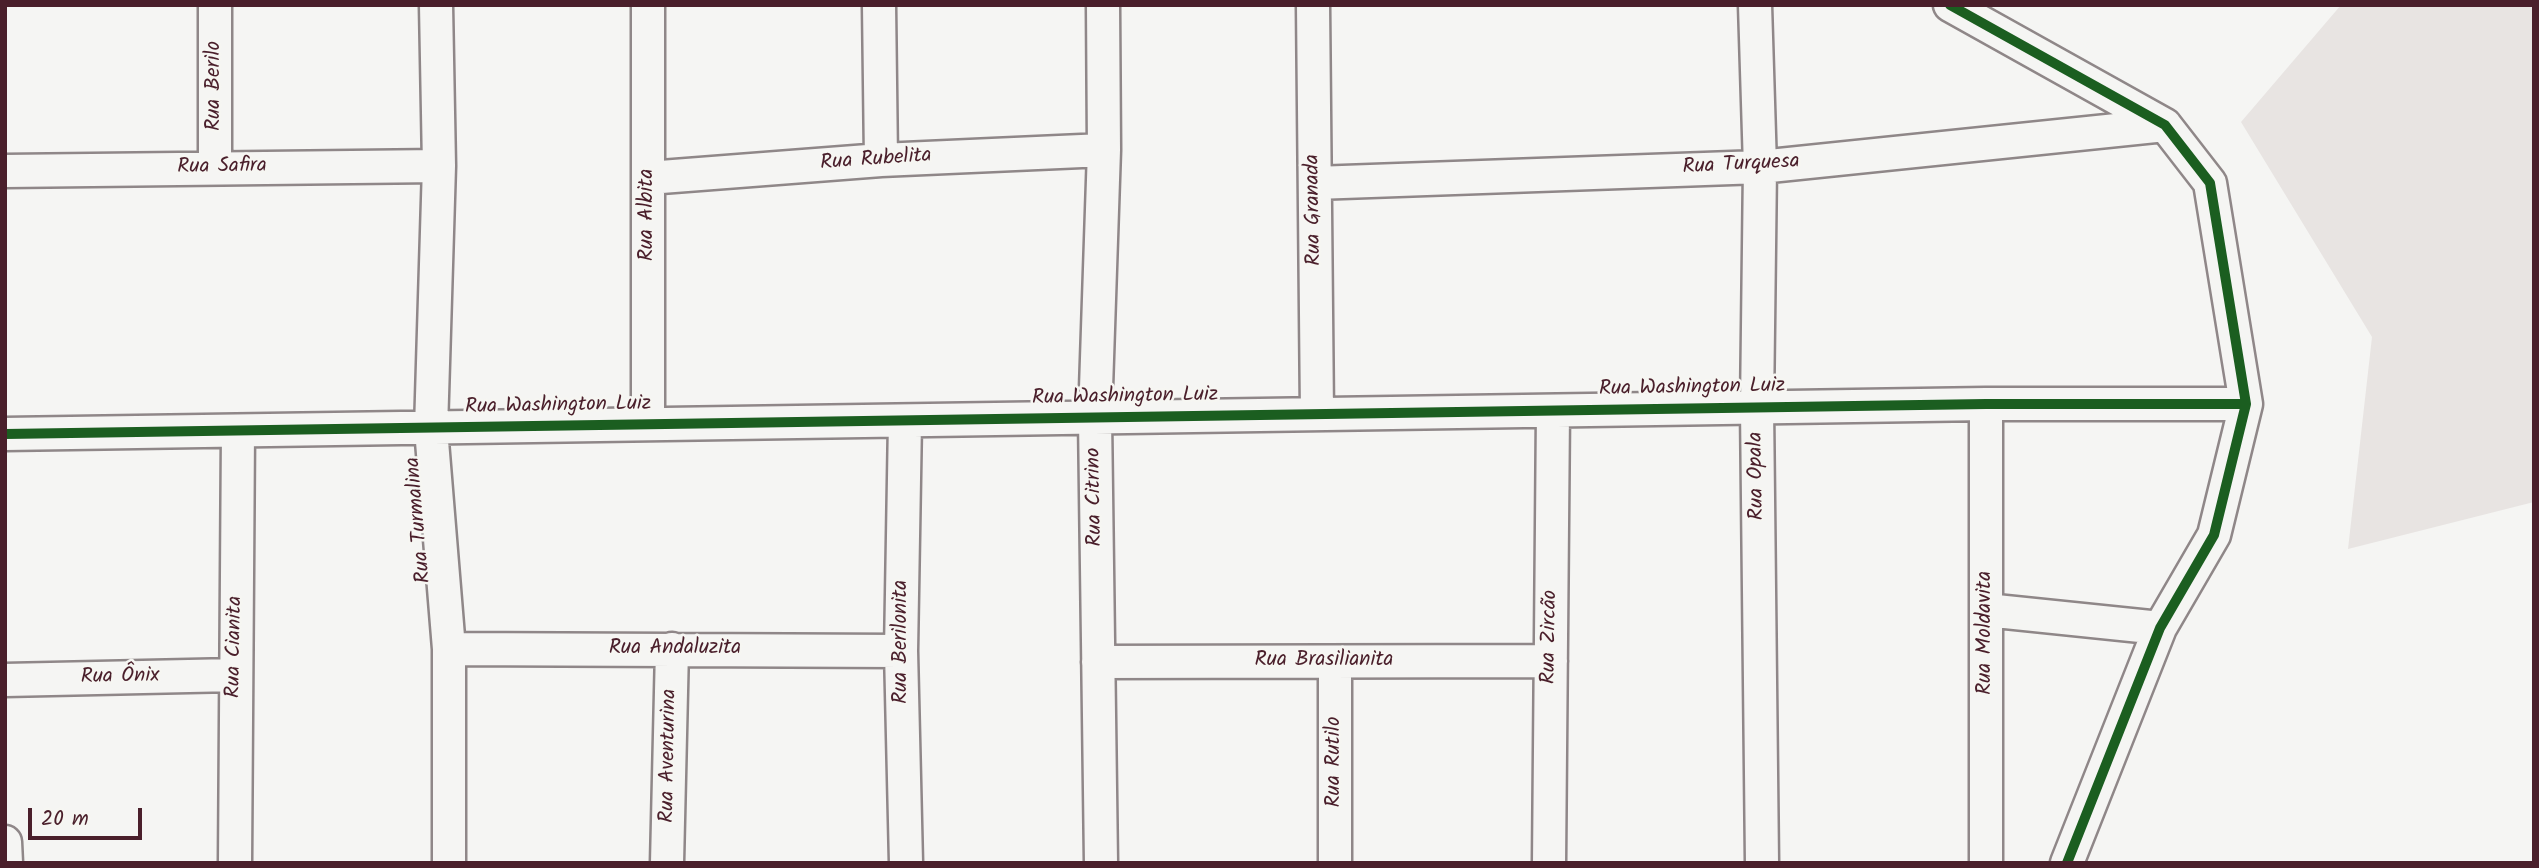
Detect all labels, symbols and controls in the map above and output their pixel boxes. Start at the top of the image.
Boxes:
street label: Rua Berilo [202,41,228,131]
street label: Rua Rubelita [819,145,933,177]
street label: Rua Turquesa [1682,150,1800,182]
street label: Rua Granada [1301,154,1329,266]
street label: Rua Safira [177,155,267,181]
street label: Rua Albita [635,169,661,261]
street label: Rua Washington Luiz [1599,375,1785,403]
street label: Rua Washington Luiz [1032,384,1218,412]
street label: Rua Washington Luiz [465,393,651,421]
street label: Rua Opala [1745,432,1771,520]
street label: Rua Citrino [1083,447,1109,547]
street label: Rua Turmalina [402,456,438,584]
street label: Rua Moldavita [1973,571,1999,695]
street label: Rua Berilonita [889,580,915,704]
street label: Rua Zircão [1538,590,1564,684]
street label: Rua Cianita [223,596,249,698]
street label: Rua Andaluzita [609,636,741,662]
street label: Rua Brasilianita [1255,648,1393,674]
street label: Rua Ônix [80,665,160,691]
street label: Rua Aventurina [656,689,684,823]
street label: Rua Rutilo [1322,717,1348,807]
scale bar [32,794,145,838]
text: 20 m [41,803,89,836]

